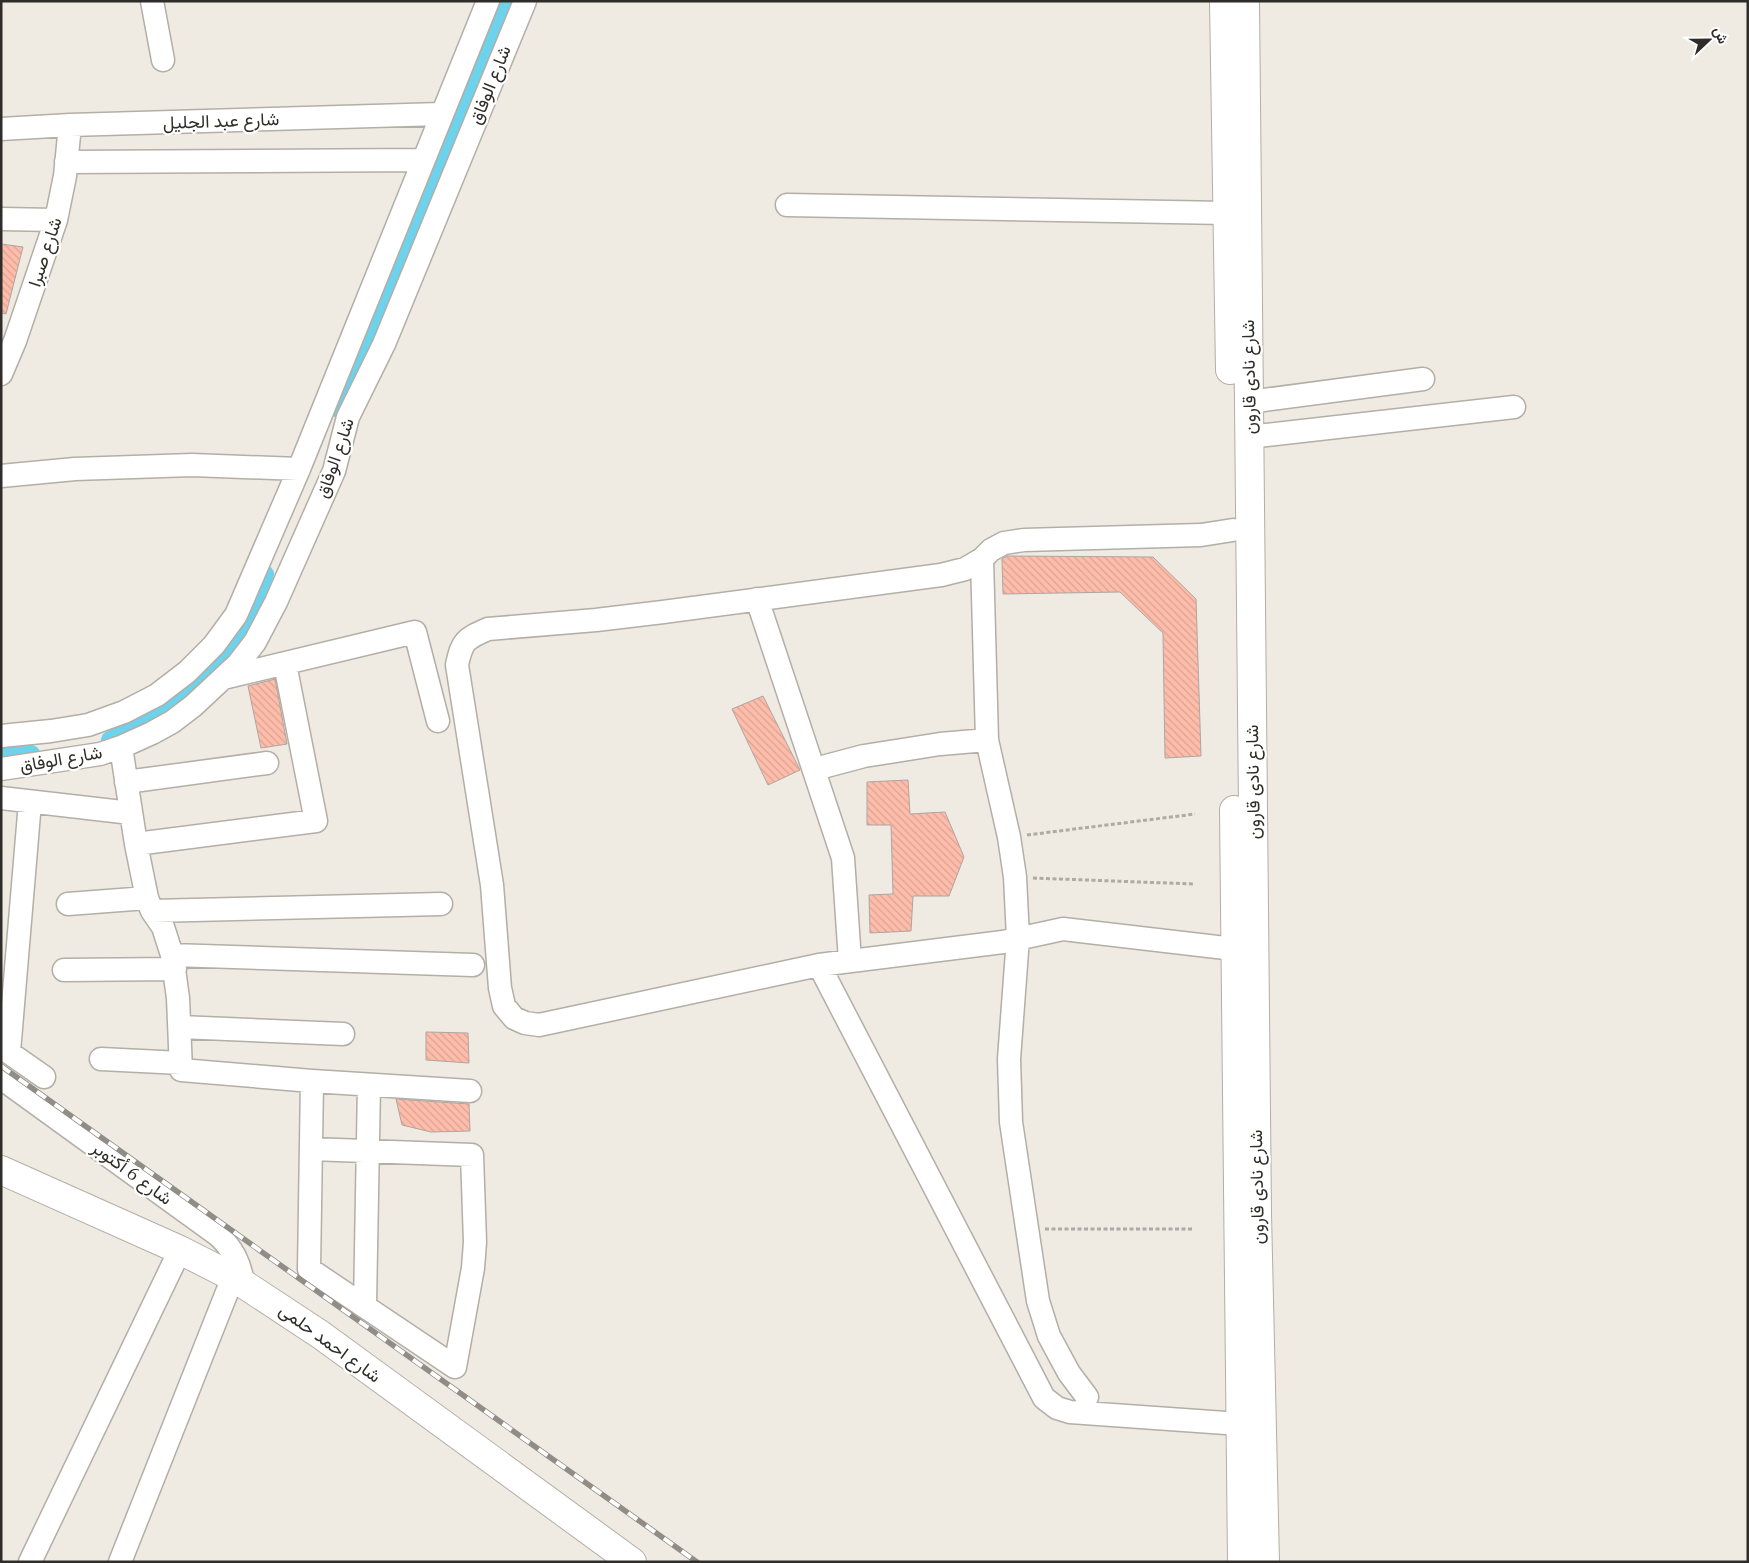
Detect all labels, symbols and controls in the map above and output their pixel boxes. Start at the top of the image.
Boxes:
north arrow [1684,15,1734,65]
text: ش [1710,24,1733,46]
street label: شارع الوفاق [463,42,517,128]
street label: شارع عبد الجليل [162,107,280,135]
street label: شارع صبرا [23,214,67,290]
street label: شارع نادى قارون [1236,319,1262,435]
street label: شارع الوفاق [310,415,360,501]
street label: شارع نادى قارون [1240,724,1266,840]
street label: شارع الوفاق [18,740,104,778]
street label: شارع نادى قارون [1244,1129,1270,1245]
street label: شارع 6 أكتوبر [86,1135,177,1210]
street label: شارع احمد حلمى [274,1298,386,1388]

